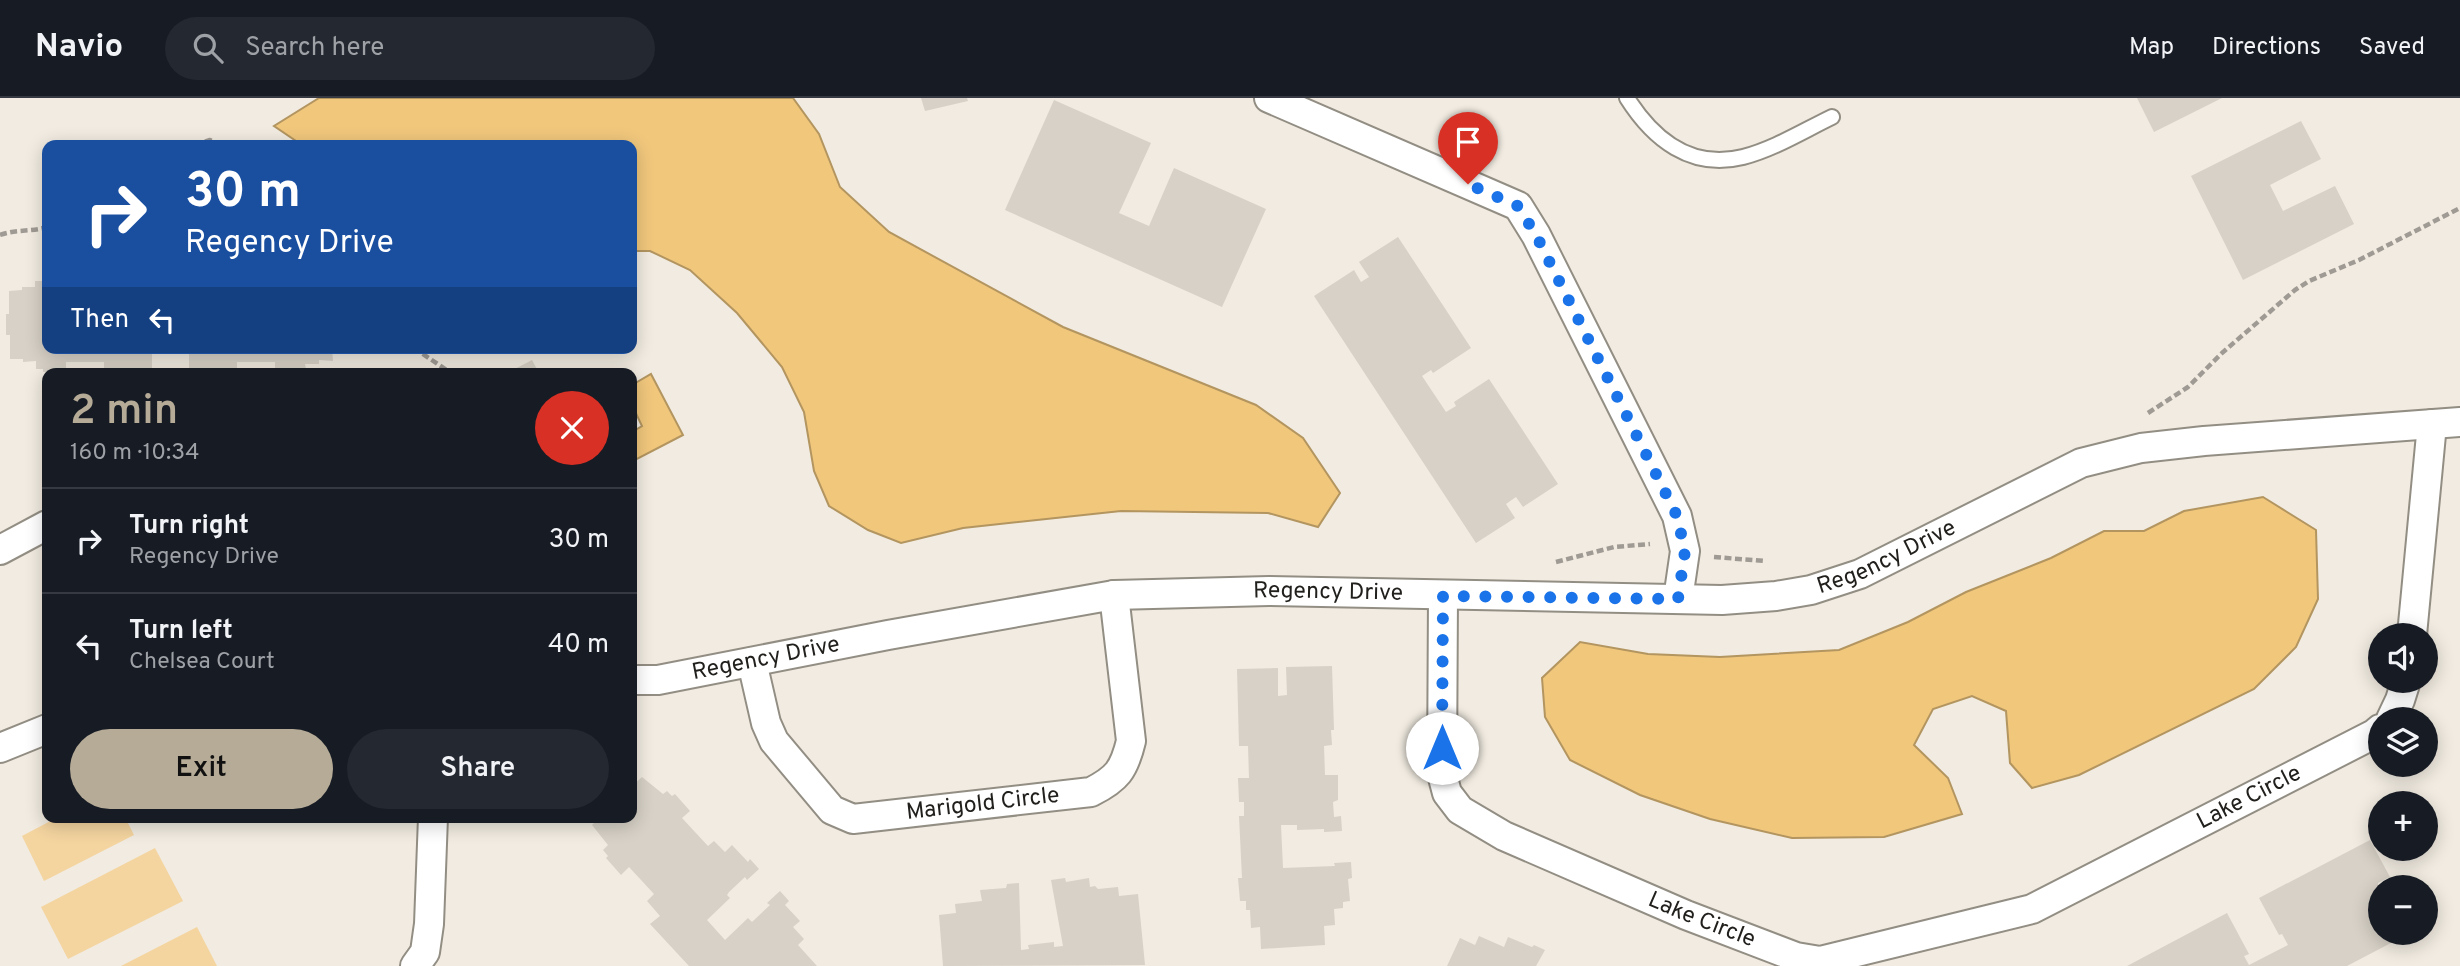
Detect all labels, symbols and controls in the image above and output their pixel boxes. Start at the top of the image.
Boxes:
search box [165,17,655,80]
text: Navio [35,27,123,69]
icon: search [189,29,227,67]
text: Search here [245,32,384,65]
text: Map [2129,33,2174,63]
text: Directions [2212,33,2321,63]
text: Saved [2359,33,2425,63]
pin [1438,112,1498,184]
icon: arrive [1449,123,1487,161]
text: 30 m [185,163,301,225]
icon: right [70,168,161,259]
text: Regency Drive [185,224,394,264]
icon: left [143,301,181,339]
text: Then [70,304,129,337]
text: 2 min [70,386,178,439]
button: close [535,391,609,465]
text: 160 m · 10:34 [70,439,199,468]
text: Turn right [129,510,249,543]
street label: Regency Drive [1813,514,1961,602]
icon: right [70,522,108,560]
text: 30 m [549,524,609,557]
text: Regency Drive [129,543,279,572]
street label: Regency Drive [1253,576,1403,608]
text: Turn left [129,615,233,648]
map controls [2368,623,2438,945]
button: sound [2368,623,2438,693]
icon: left [70,627,108,665]
text: 40 m [548,629,609,662]
street label: Regency Drive [690,630,842,688]
text: Chelsea Court [129,648,275,677]
button: layers [2368,707,2438,777]
position arrow [1405,711,1479,785]
button: Exit [70,729,333,809]
button: Share [347,729,609,809]
street label: Lake Circle [2192,759,2306,837]
street label: Marigold Circle [905,781,1061,827]
button: + [2368,791,2438,861]
button: − [2368,875,2438,945]
street label: Lake Circle [1643,886,1759,955]

